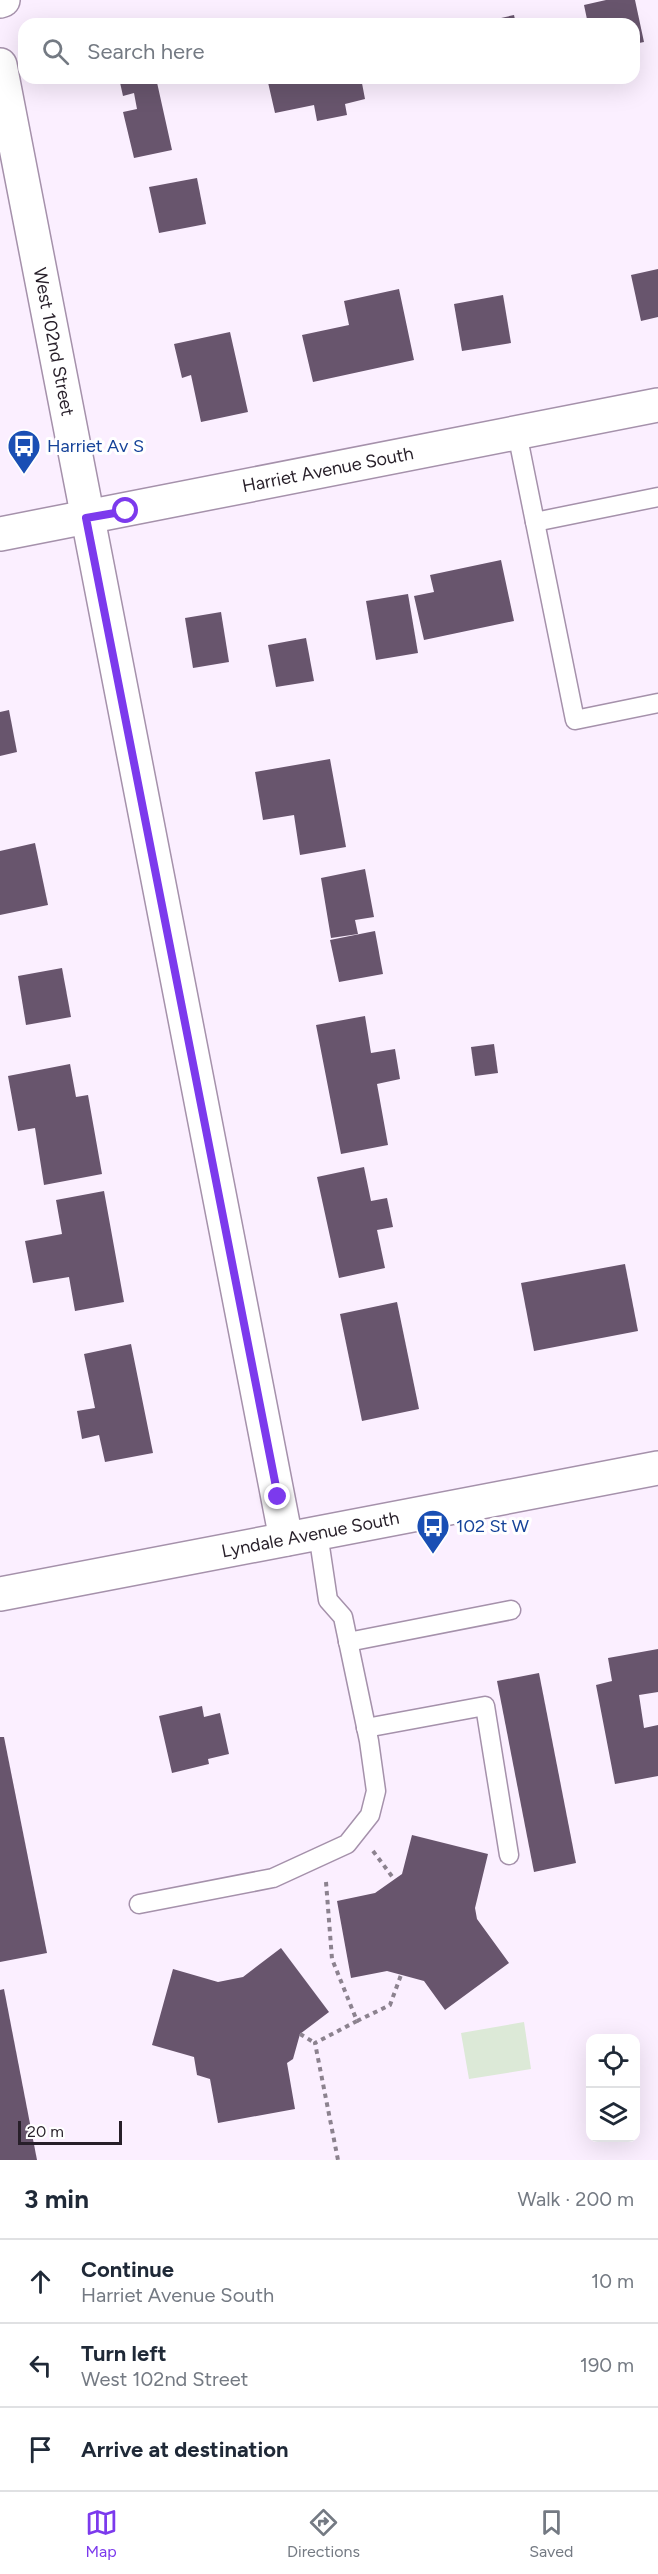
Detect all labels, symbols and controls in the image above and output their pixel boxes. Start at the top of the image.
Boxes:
search box [18,18,640,84]
icon: search [39,35,72,68]
text: Search here [87,38,205,65]
street label: West 102nd Street [29,266,79,418]
bus stop icon: Harriet Av S [6,428,42,475]
place label: Harriet Av S [47,435,144,457]
street label: Harriet Avenue South [240,442,415,497]
route start [112,497,138,523]
route end [264,1483,290,1509]
street label: Lyndale Avenue South [220,1507,401,1562]
bus stop icon: 102 St W [415,1508,451,1555]
place label: 102 St W [456,1515,530,1537]
map controls [586,2034,640,2142]
button: locate [586,2034,640,2088]
button: layers [586,2088,640,2142]
scale bar [18,2118,122,2146]
text: 20 m [27,2122,64,2141]
text: 3 min [24,2183,89,2215]
text: Walk · 200 m [518,2187,634,2211]
text: Continue [81,2256,174,2283]
icon: ahead [24,2265,57,2298]
text: 10 m [591,2269,634,2293]
text: Harriet Avenue South [81,2283,274,2307]
text: Turn left [81,2340,167,2367]
icon: left [24,2349,57,2382]
text: 190 m [580,2353,634,2377]
text: West 102nd Street [81,2367,248,2391]
icon: arrive [24,2433,57,2466]
text: Arrive at destination [81,2436,289,2463]
tab: Map [85,2506,118,2561]
tab: Directions [287,2506,360,2561]
tab: Saved [529,2506,573,2561]

